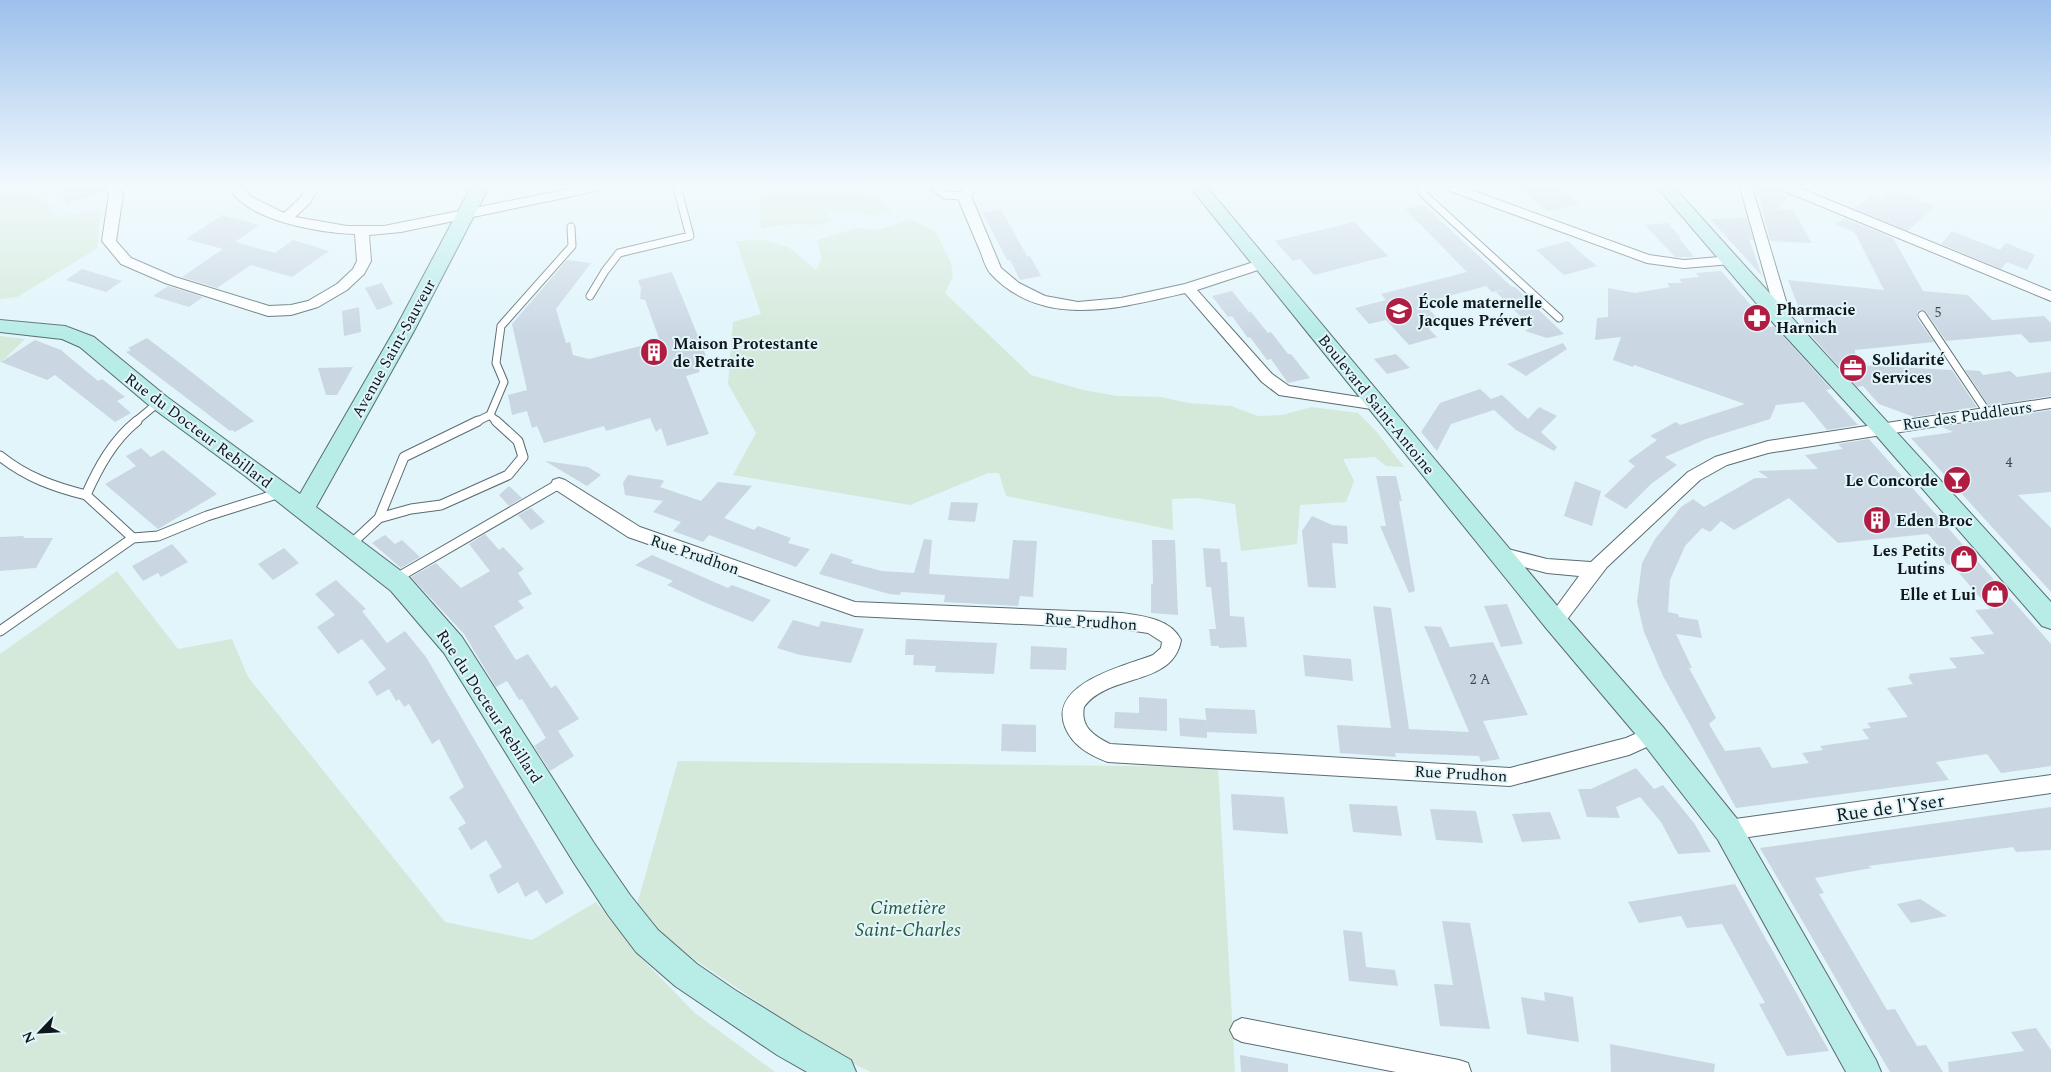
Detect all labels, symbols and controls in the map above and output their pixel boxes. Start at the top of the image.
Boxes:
street label: Avenue Saint-Sauveur [346,275,442,422]
place label: École maternelle Jacques Prévert [1418,291,1542,333]
school or university icon: École maternelle Jacques Prévert [1384,296,1414,326]
place label: Pharmacie Harnich [1776,298,1856,340]
house number: 5 [1935,302,1942,323]
pharmacy icon: Pharmacie Harnich [1742,303,1772,333]
street label: Boulevard Saint-Antoine [1312,329,1441,480]
place label: Maison Protestante de Retraite [673,332,818,374]
building icon: Maison Protestante de Retraite [639,337,669,367]
place label: Solidarité Services [1872,348,1944,390]
office icon: Solidarité Services [1838,353,1868,383]
street label: Rue du Docteur Rebillard [119,367,277,494]
street label: Rue des Puddleurs [1901,395,2034,437]
house number: 4 [2006,452,2013,473]
bar icon: Le Concorde [1942,465,1972,495]
place label: Le Concorde [1845,469,1938,493]
building icon: Eden Broc [1862,505,1892,535]
place label: Eden Broc [1896,509,1973,533]
street label: Rue Prudhon [647,528,742,581]
place label: Les Petits Lutins [1872,539,1945,581]
shop icon: Les Petits Lutins [1949,544,1979,574]
shop icon: Elle et Lui [1980,579,2010,609]
place label: Elle et Lui [1899,583,1976,607]
street label: Rue Prudhon [1044,607,1138,637]
street label: Rue du Docteur Rebillard [430,625,548,788]
house number: 2 A [1470,669,1491,690]
street label: Rue Prudhon [1414,760,1508,788]
street label: Rue de l'Yser [1834,786,1947,830]
park label: Cimetière Saint-Charles [855,894,961,945]
north arrow [15,1007,65,1057]
text: N [17,1028,41,1047]

